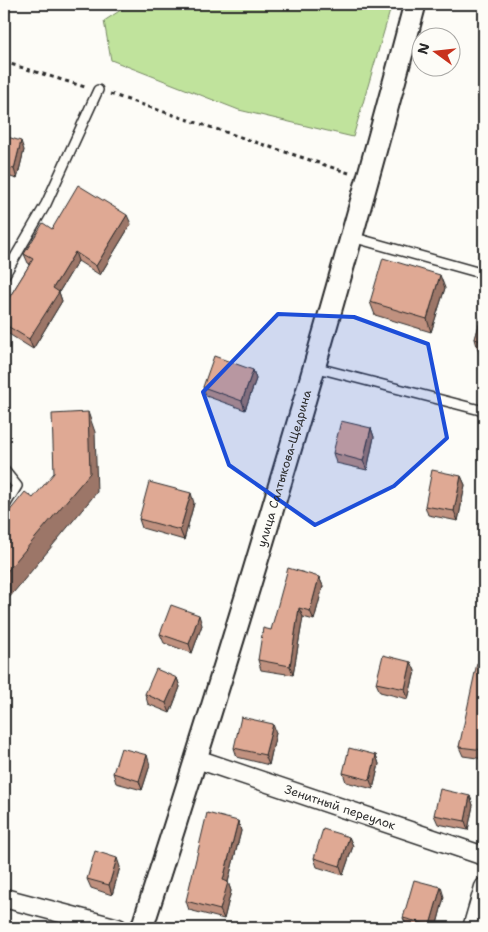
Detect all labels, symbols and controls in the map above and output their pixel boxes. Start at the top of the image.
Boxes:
north arrow [410,28,460,78]
text: N [413,41,434,56]
street label: улица Салтыкова-Щедрина [254,388,315,549]
street label: Зенитный переулок [282,781,398,834]

